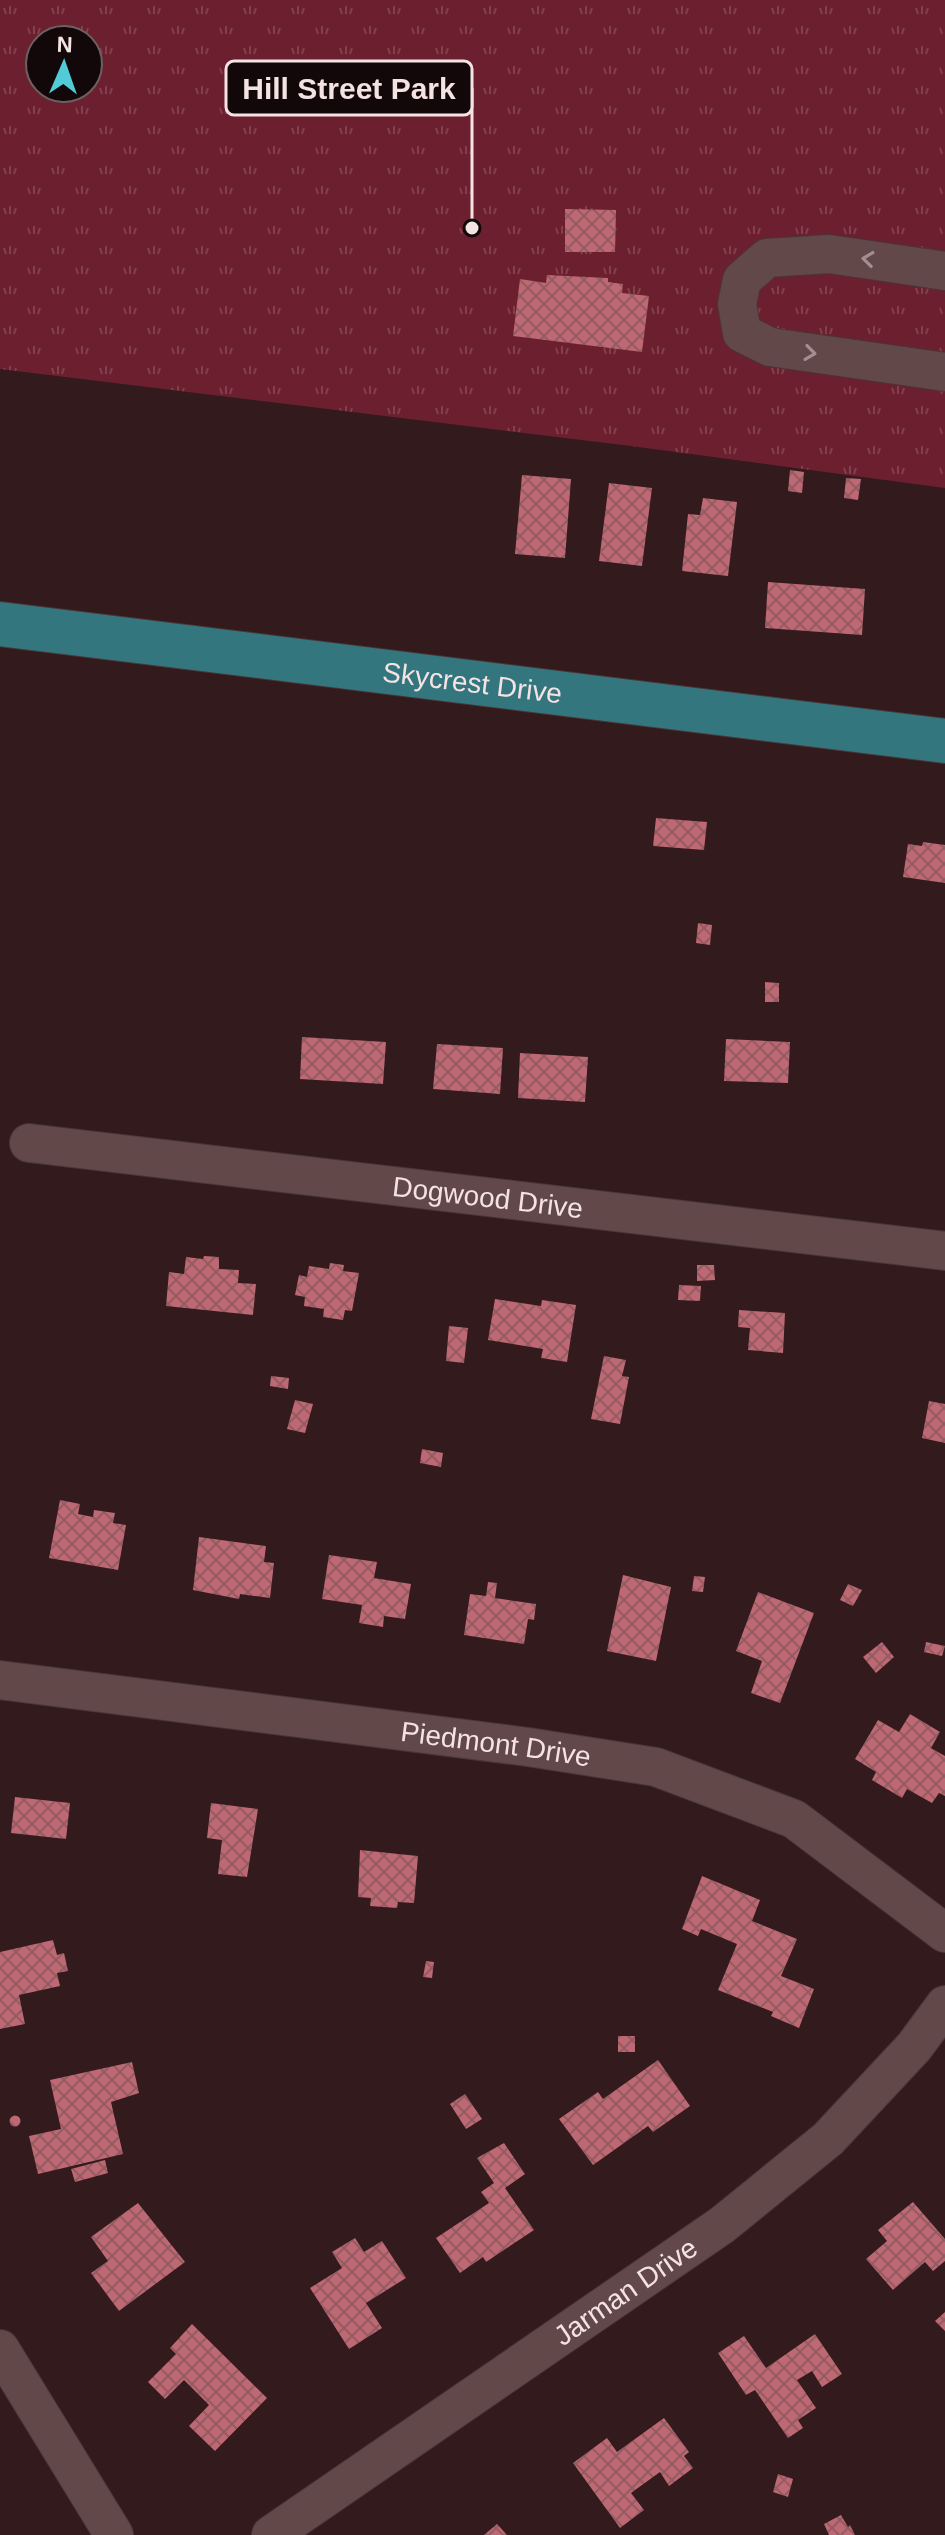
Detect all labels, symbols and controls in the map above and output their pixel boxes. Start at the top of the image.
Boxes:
north arrow [24,24,104,104]
text: N [56,32,73,57]
callout: Hill Street Park [226,61,472,115]
text: Hill Street Park [242,72,456,105]
one-way arrow [861,251,875,268]
one-way arrow [803,344,817,361]
street label: Skycrest Drive [381,656,564,709]
street label: Dogwood Drive [391,1170,585,1224]
street label: Piedmont Drive [399,1716,593,1772]
street label: Jarman Drive [548,2231,703,2351]

